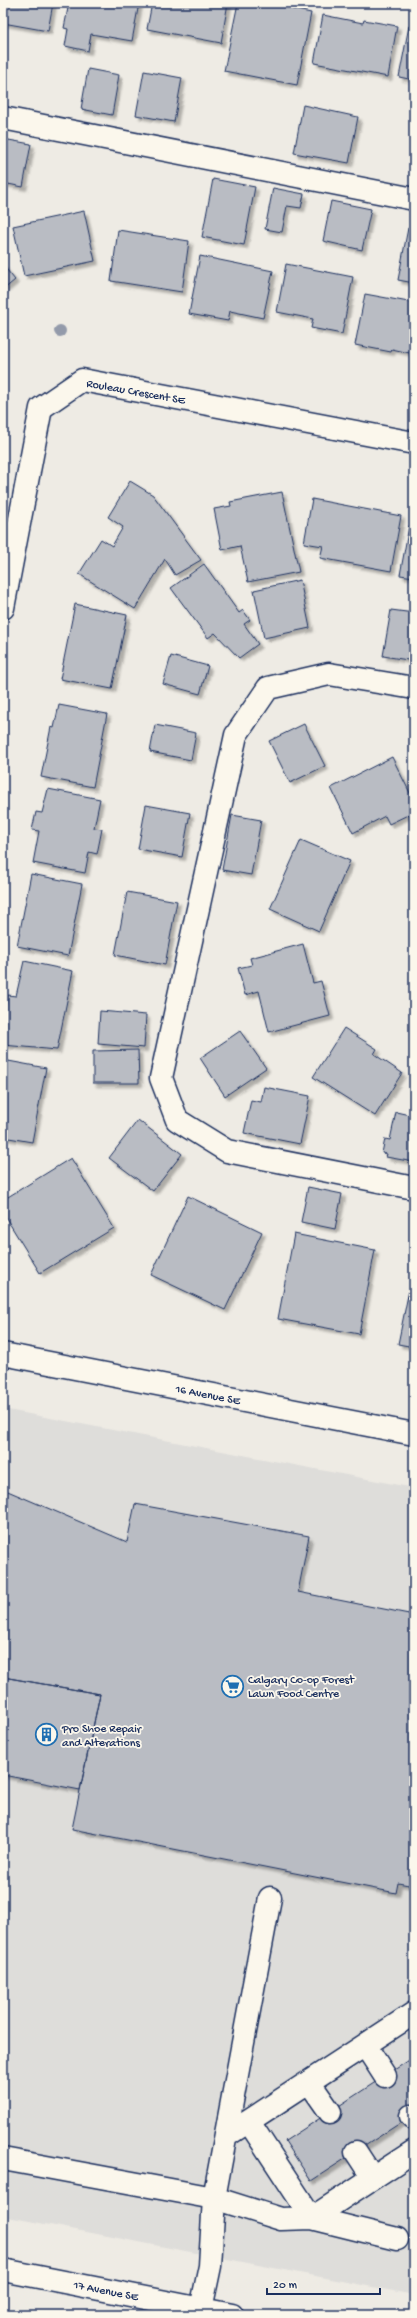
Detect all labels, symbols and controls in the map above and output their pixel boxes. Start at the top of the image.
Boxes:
street label: Rouleau Crescent SE [85,377,187,409]
street label: 16 Avenue SE [173,1383,242,1409]
supermarket icon: Calgary Co-op Forest Lawn Food Centre [220,1673,246,1699]
place label: Calgary Co-op Forest Lawn Food Centre [248,1674,355,1702]
building icon: Pro Shoe Repair and Alterations [34,1722,60,1748]
place label: Pro Shoe Repair and Alterations [61,1723,143,1751]
scale bar [267,2270,380,2296]
street label: 17 Avenue SE [71,2279,140,2305]
text: 20 m [273,2279,298,2293]

